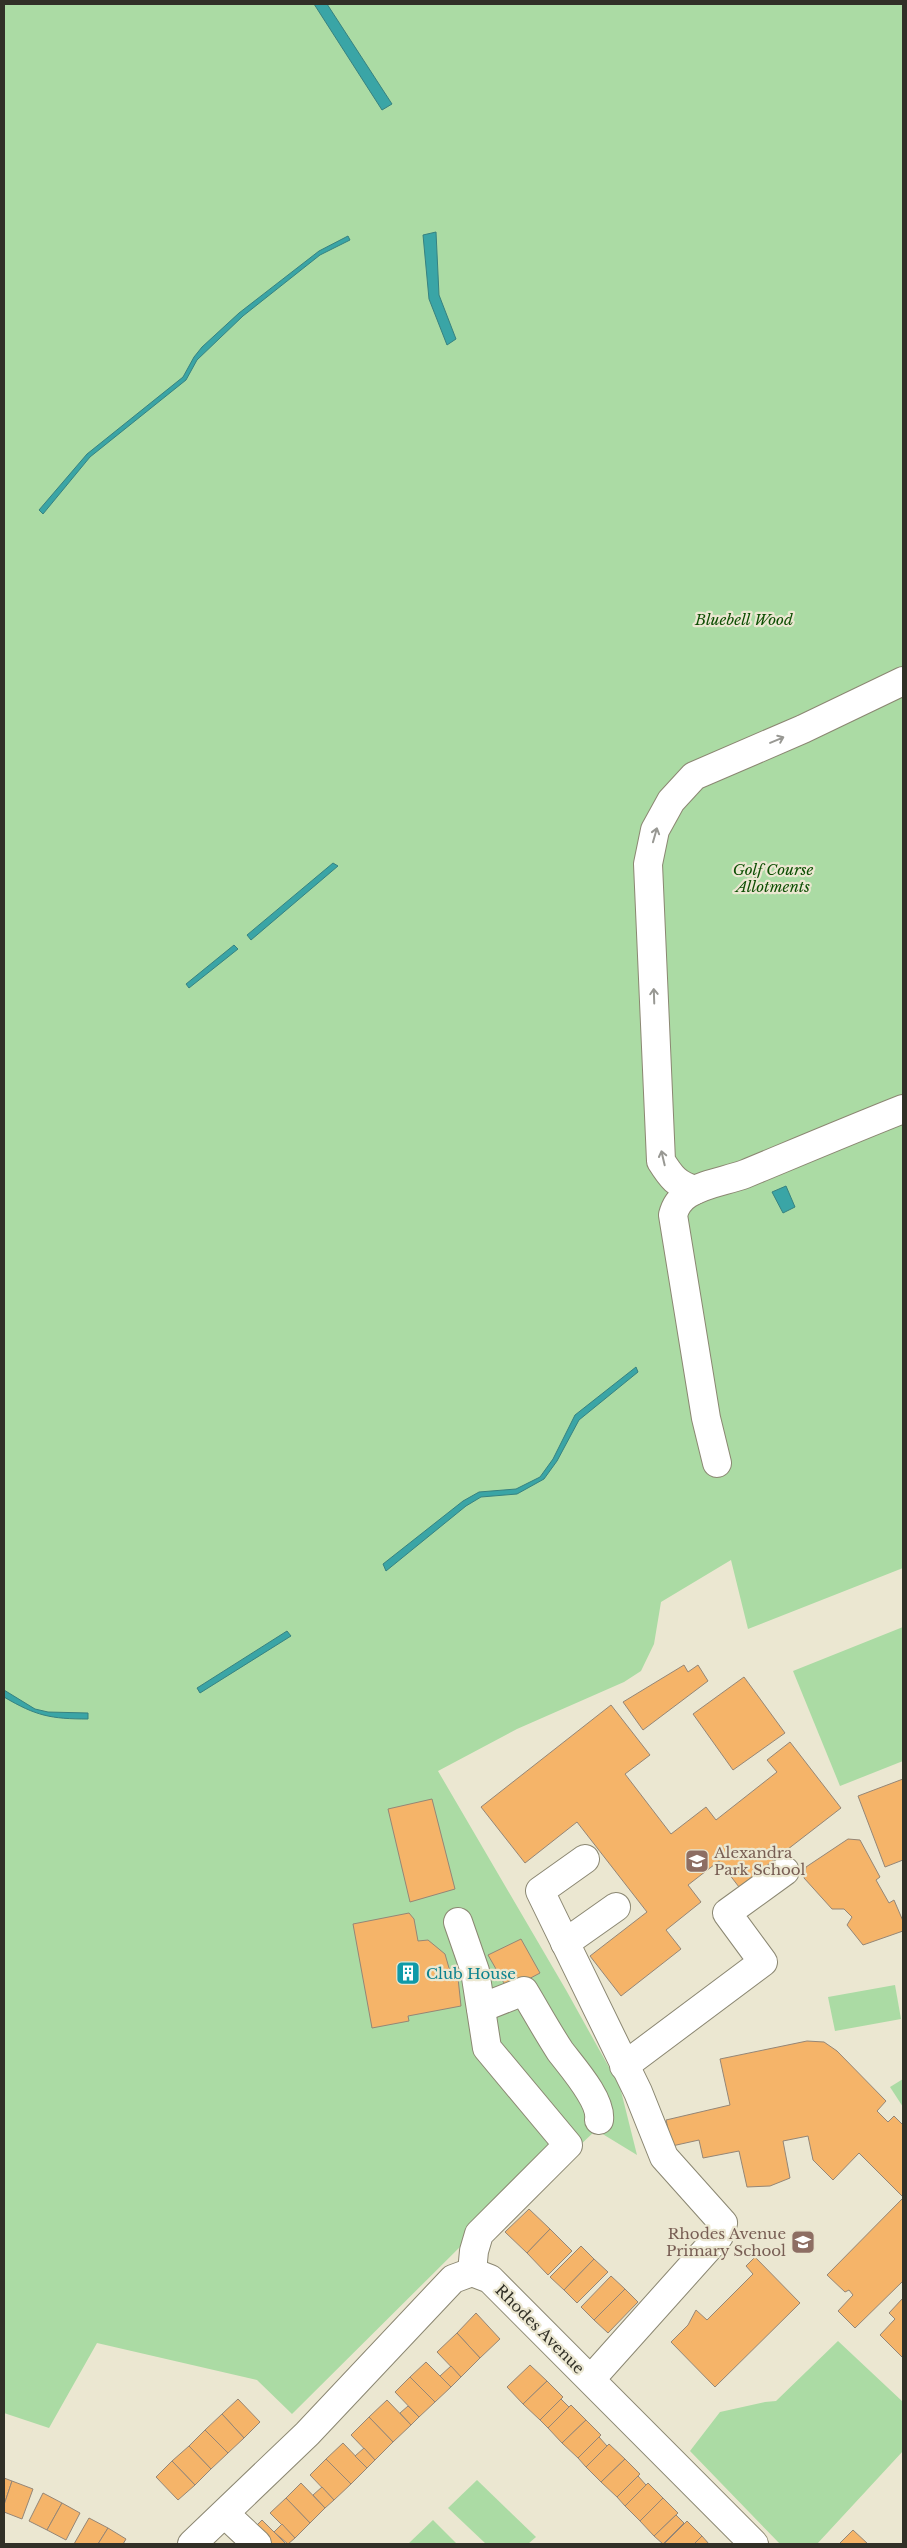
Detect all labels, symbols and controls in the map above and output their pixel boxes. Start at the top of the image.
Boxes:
park label: Bluebell Wood [694,610,793,629]
one-way arrow [769,735,784,745]
one-way arrow [651,827,660,843]
park label: Golf Course Allotments [733,860,814,896]
one-way arrow [649,989,658,1005]
one-way arrow [658,1151,667,1167]
place label: Alexandra Park School [713,1843,806,1879]
school or university icon: Alexandra Park School [684,1848,710,1874]
building icon: Club House [395,1960,421,1986]
place label: Club House [426,1964,516,1983]
place label: Rhodes Avenue Primary School [666,2224,786,2260]
school or university icon: Rhodes Avenue Primary School [790,2229,816,2255]
street label: Rhodes Avenue [491,2280,589,2378]

